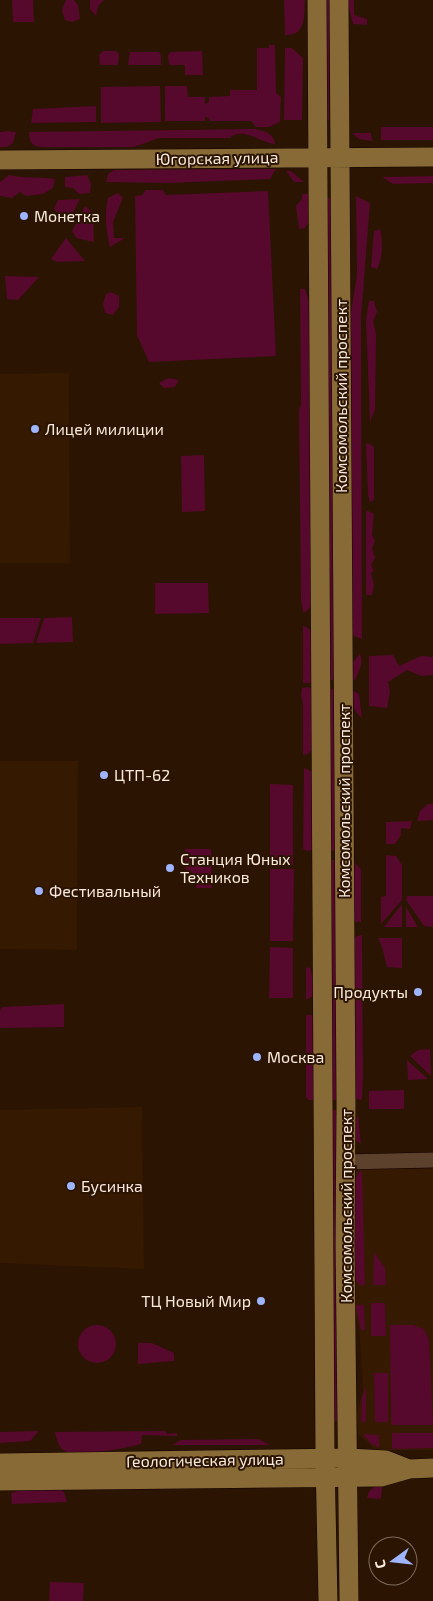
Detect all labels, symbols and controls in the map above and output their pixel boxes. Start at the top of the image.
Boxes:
street label: Югорская улица [155,147,279,169]
place label: Монетка [34,206,100,225]
marker: Монетка [18,210,30,222]
street label: Комсомольский проспект [331,299,350,493]
place label: Лицей милиции [45,419,164,438]
marker: Лицей милиции [29,423,41,435]
street label: Комсомольский проспект [334,704,353,898]
place label: ЦТП-62 [114,765,170,784]
marker: ЦТП-62 [98,769,110,781]
place label: Станция Юных Техников [180,849,291,886]
marker: Станция Юных Техников [164,862,176,874]
place label: Фестивальный [49,881,161,900]
marker: Фестивальный [33,885,45,897]
place label: Продукты [333,982,408,1002]
marker: Продукты [412,986,424,998]
place label: Москва [267,1047,324,1066]
marker: Москва [251,1051,263,1063]
street label: Комсомольский проспект [336,1109,355,1303]
place label: Бусинка [81,1176,143,1196]
marker: Бусинка [65,1180,77,1192]
place label: ТЦ Новый Мир [141,1291,251,1310]
marker: ТЦ Новый Мир [255,1295,267,1307]
street label: Геологическая улица [126,1449,284,1471]
north arrow [368,1536,418,1586]
text: С [371,1558,389,1571]

